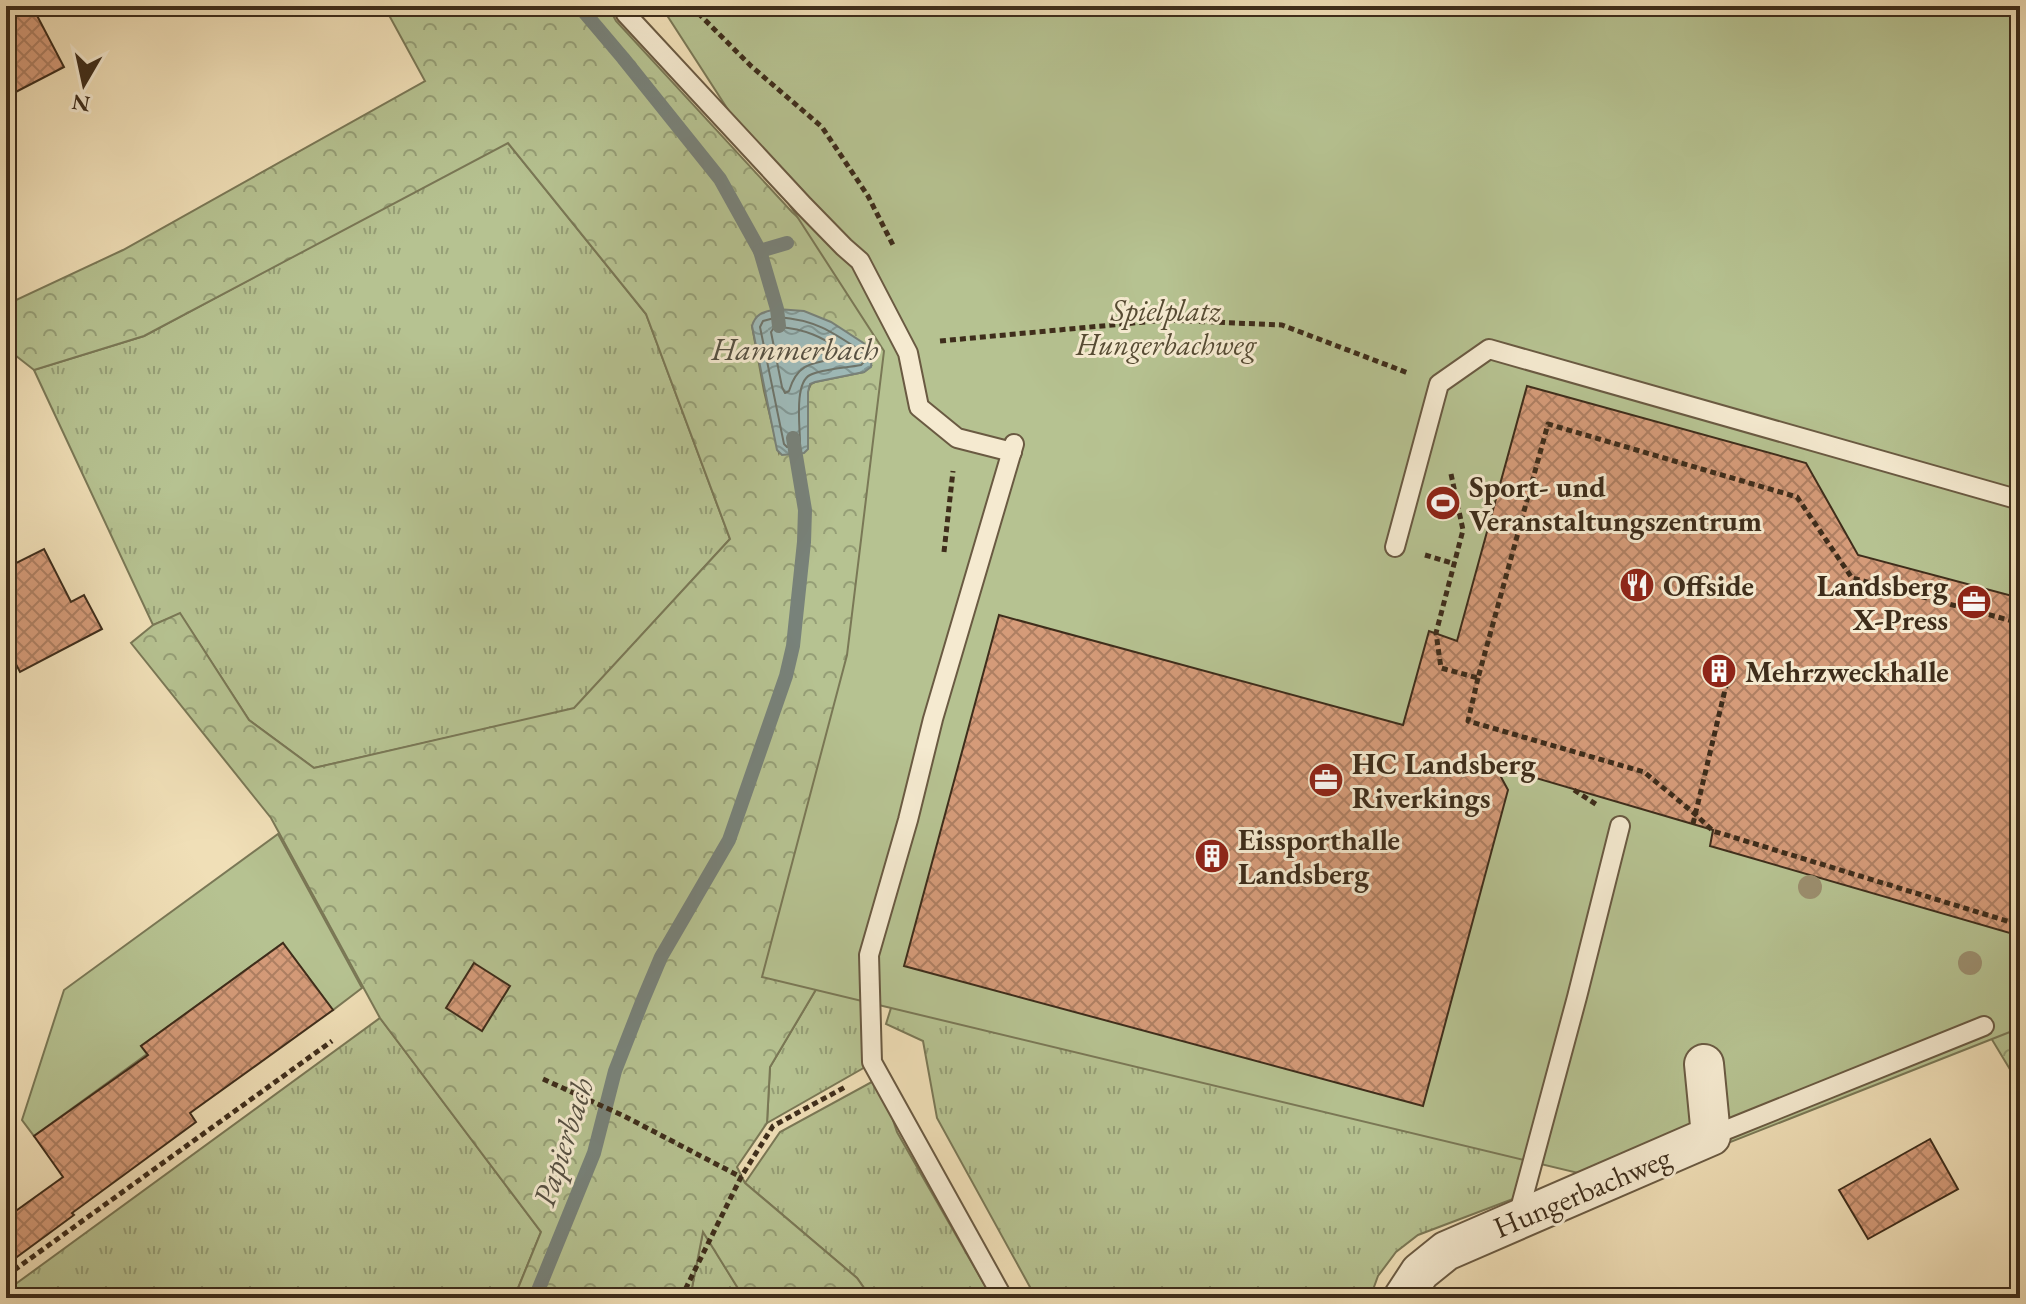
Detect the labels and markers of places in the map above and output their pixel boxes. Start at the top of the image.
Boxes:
place label: Sport- und Veranstaltungszentrum [1469,467,1762,540]
sports icon: Sport- und Veranstaltungszentrum [1424,484,1462,522]
restaurant icon: Offside [1618,566,1656,604]
place label: Offside [1663,566,1754,605]
place label: Landsberg X-Press [1817,566,1949,639]
office icon: Landsberg X-Press [1955,583,1993,621]
building icon: Mehrzweckhalle [1700,652,1738,690]
place label: Mehrzweckhalle [1745,652,1949,691]
place label: HC Landsberg Riverkings [1352,744,1537,817]
office icon: HC Landsberg Riverkings [1307,761,1345,799]
place label: Eissporthalle Landsberg [1238,820,1400,893]
building icon: Eissporthalle Landsberg [1193,837,1231,875]

